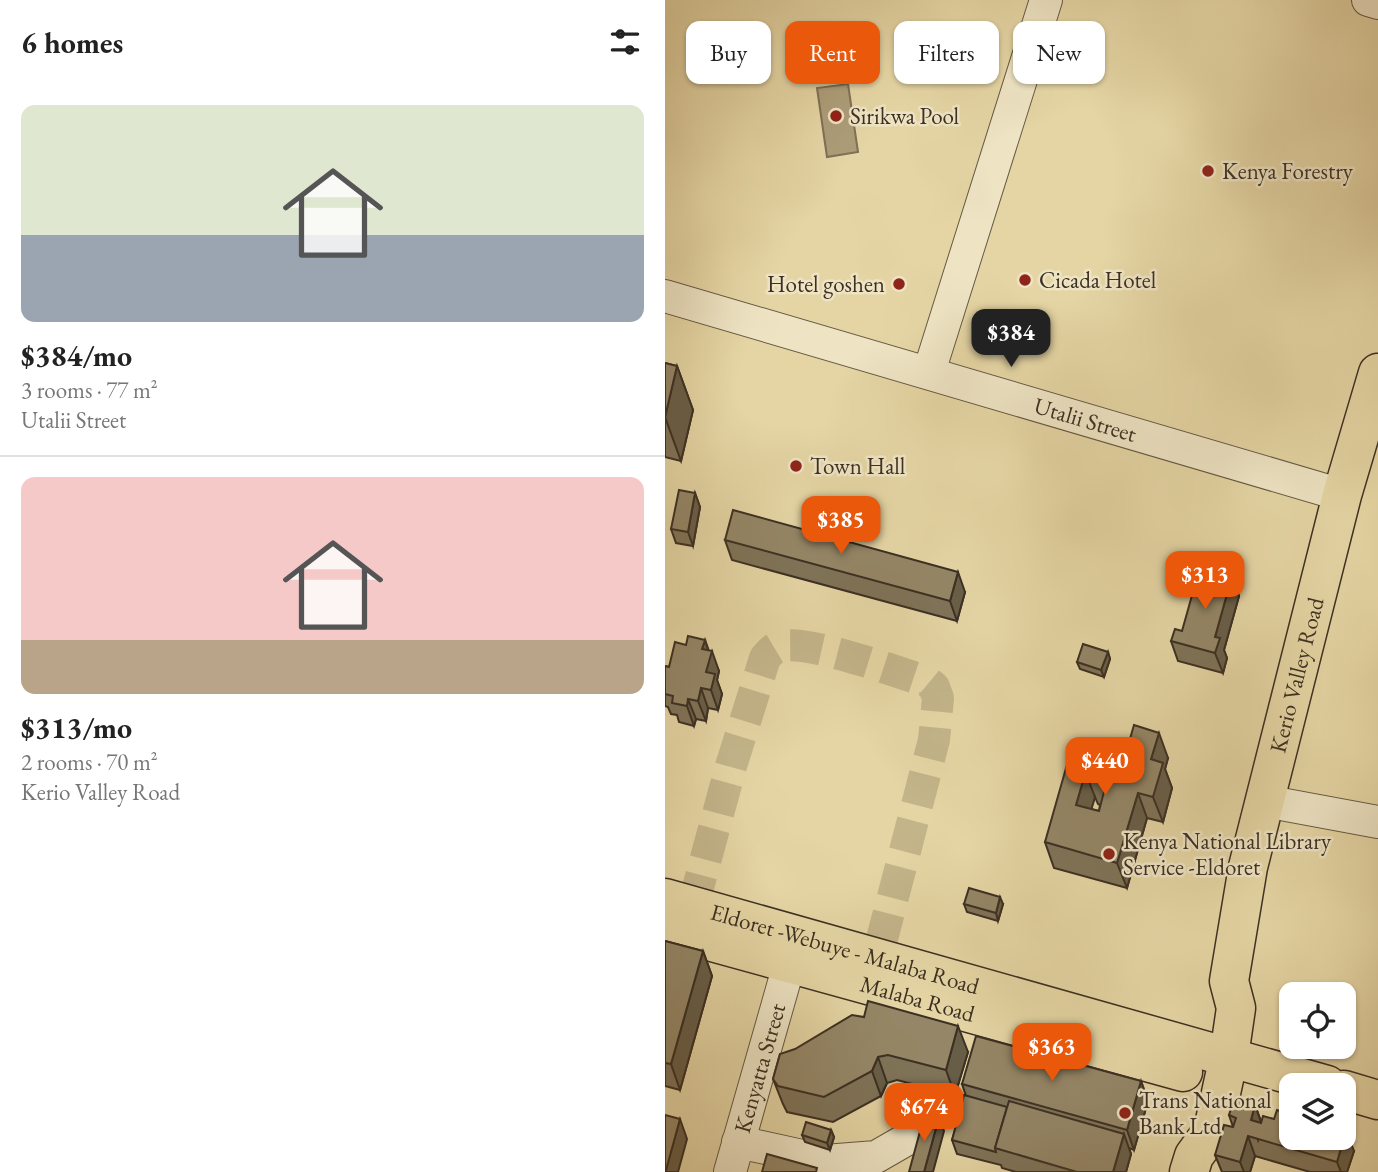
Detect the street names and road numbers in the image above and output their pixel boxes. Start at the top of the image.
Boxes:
street label: Utalii Street [1030,390,1141,449]
street label: Kerio Valley Road [1262,594,1331,756]
street label: Eldoret -Webuye - Malaba Road [709,897,983,1001]
street label: Malaba Road [857,971,977,1029]
street label: Kenyatta Street [727,999,793,1137]

